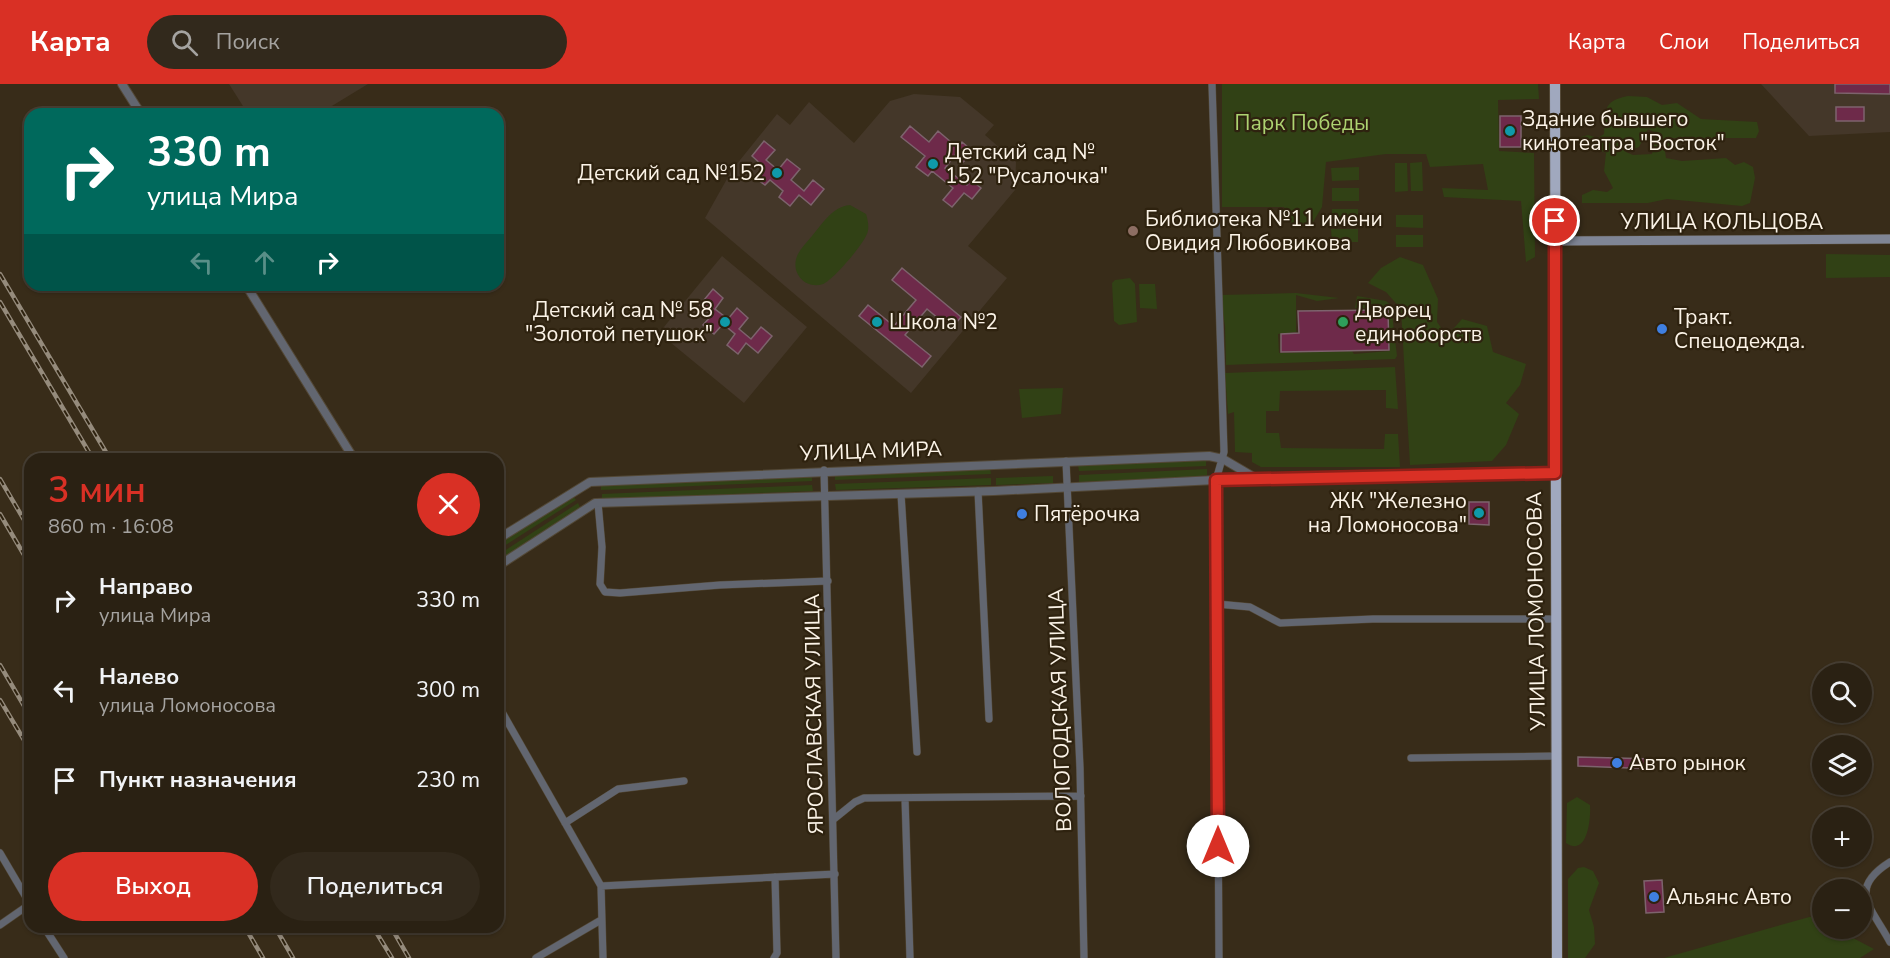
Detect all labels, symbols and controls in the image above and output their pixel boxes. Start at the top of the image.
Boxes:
search box [147,15,567,69]
text: Карта [30,23,111,61]
icon: search [168,26,201,59]
text: Поиск [216,27,280,57]
text: Карта [1568,28,1626,56]
text: Слои [1659,28,1709,56]
text: Поделиться [1742,28,1860,56]
place label: Здание бывшего кинотеатра "Восток" [1522,105,1725,157]
park label: Парк Победы [1235,109,1369,137]
text: 330 m [147,124,271,181]
marker: Здание бывшего кинотеатра "Восток" [1503,124,1517,138]
icon: right [48,132,126,210]
place label: Детский сад № 152 "Русалочка" [945,138,1108,190]
marker: Детский сад № 152 "Русалочка" [926,157,940,171]
place label: Детский сад №152 [578,159,765,187]
marker: Детский сад №152 [770,166,784,180]
text: улица Мира [147,178,299,215]
pin [1529,195,1580,246]
icon: arrive [1538,204,1571,237]
place label: Библиотека №11 имени Овидия Любовикова [1145,205,1383,257]
street label: УЛИЦА КОЛЬЦОВА [1620,208,1823,236]
marker: Библиотека №11 имени Овидия Любовикова [1126,224,1140,238]
icon: left [185,246,218,279]
icon: ahead [248,246,281,279]
icon: right [311,246,344,279]
place label: Детский сад № 58 "Золотой петушок" [525,296,713,348]
place label: Дворец единоборств [1355,296,1482,348]
place label: Тракт. Спецодежда. [1674,303,1805,355]
place label: Школа №2 [889,308,998,336]
marker: Детский сад № 58 "Золотой петушок" [718,315,732,329]
marker: Школа №2 [870,315,884,329]
marker: Дворец единоборств [1336,315,1350,329]
marker: Тракт. Спецодежда. [1655,322,1669,336]
street label: УЛИЦА МИРА [798,435,943,468]
text: 3 мин [48,466,146,515]
button: close [417,473,480,536]
place label: ЖК "Железно на Ломоносова" [1308,487,1467,539]
street label: УЛИЦА ЛОМОНОСОВА [1520,491,1552,732]
place label: Пятёрочка [1034,500,1140,528]
marker: ЖК "Железно на Ломоносова" [1472,506,1486,520]
marker: Пятёрочка [1015,507,1029,521]
text: 860 m · 16:08 [48,513,174,540]
text: Направо [99,572,193,602]
icon: right [48,584,81,617]
text: 330 m [416,585,480,615]
street label: ВОЛОГОДСКАЯ УЛИЦА [1042,588,1078,832]
street label: ЯРОСЛАВСКАЯ УЛИЦА [798,593,830,835]
text: улица Мира [99,602,211,629]
text: Налево [99,662,179,692]
map controls [1812,663,1872,939]
button: search [1812,663,1872,723]
icon: left [48,674,81,707]
text: 300 m [416,675,480,705]
text: улица Ломоносова [99,692,276,719]
button: layers [1812,735,1872,795]
place label: Авто рынок [1629,749,1747,777]
marker: Авто рынок [1610,756,1624,770]
icon: arrive [48,764,81,797]
text: Пункт назначения [99,765,297,795]
text: 230 m [416,765,480,795]
button: + [1812,807,1872,867]
position arrow [1186,814,1250,878]
button: Выход [48,852,258,921]
button: Поделиться [270,852,480,921]
button: − [1812,879,1872,939]
place label: Альянс Авто [1666,883,1792,911]
marker: Альянс Авто [1647,890,1661,904]

